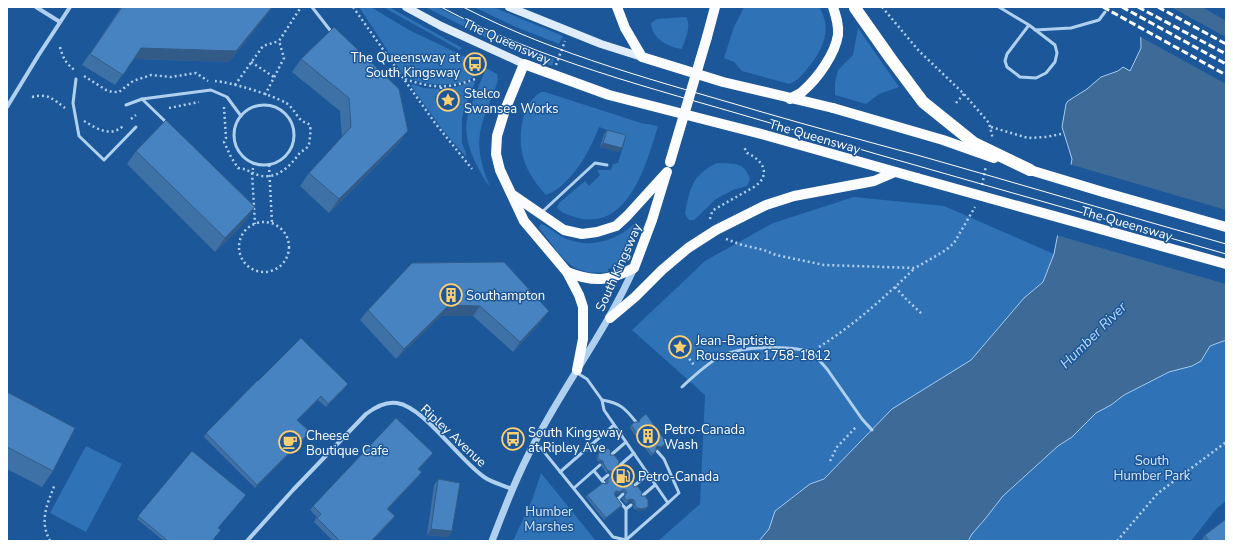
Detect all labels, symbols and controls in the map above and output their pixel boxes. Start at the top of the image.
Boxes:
street label: The Queensway [460,14,554,69]
place label: The Queensway at South Kingsway [351,49,460,82]
bus stop icon: The Queensway at South Kingsway [462,51,488,77]
place label: Stelco Swansea Works [464,85,558,118]
place icon: Stelco Swansea Works [435,87,461,113]
street label: The Queensway [767,115,863,159]
street label: The Queensway [1079,202,1175,246]
street label: South Kingsway [591,220,646,314]
building icon: Southampton [438,282,464,308]
place label: Southampton [466,287,545,305]
water label: Humber River [1056,297,1131,373]
place label: Jean-Baptiste Rousseaux 1758-1812 [695,332,831,365]
place icon: Jean-Baptiste Rousseaux 1758-1812 [667,334,693,360]
street label: Ripley Avenue [416,400,490,471]
place label: Petro-Canada Wash [664,421,745,454]
building icon: Petro-Canada Wash [635,423,661,449]
place label: South Kingsway at Ripley Ave [528,424,623,457]
bus stop icon: South Kingsway at Ripley Ave [500,426,526,452]
place label: Cheese Boutique Cafe [306,427,389,460]
cafe icon: Cheese Boutique Cafe [277,429,303,455]
park label: South Humber Park [1114,452,1191,485]
fuel station icon: Petro-Canada [610,463,636,489]
place label: Petro-Canada [638,468,719,486]
park label: Humber Marshes [524,503,574,536]

